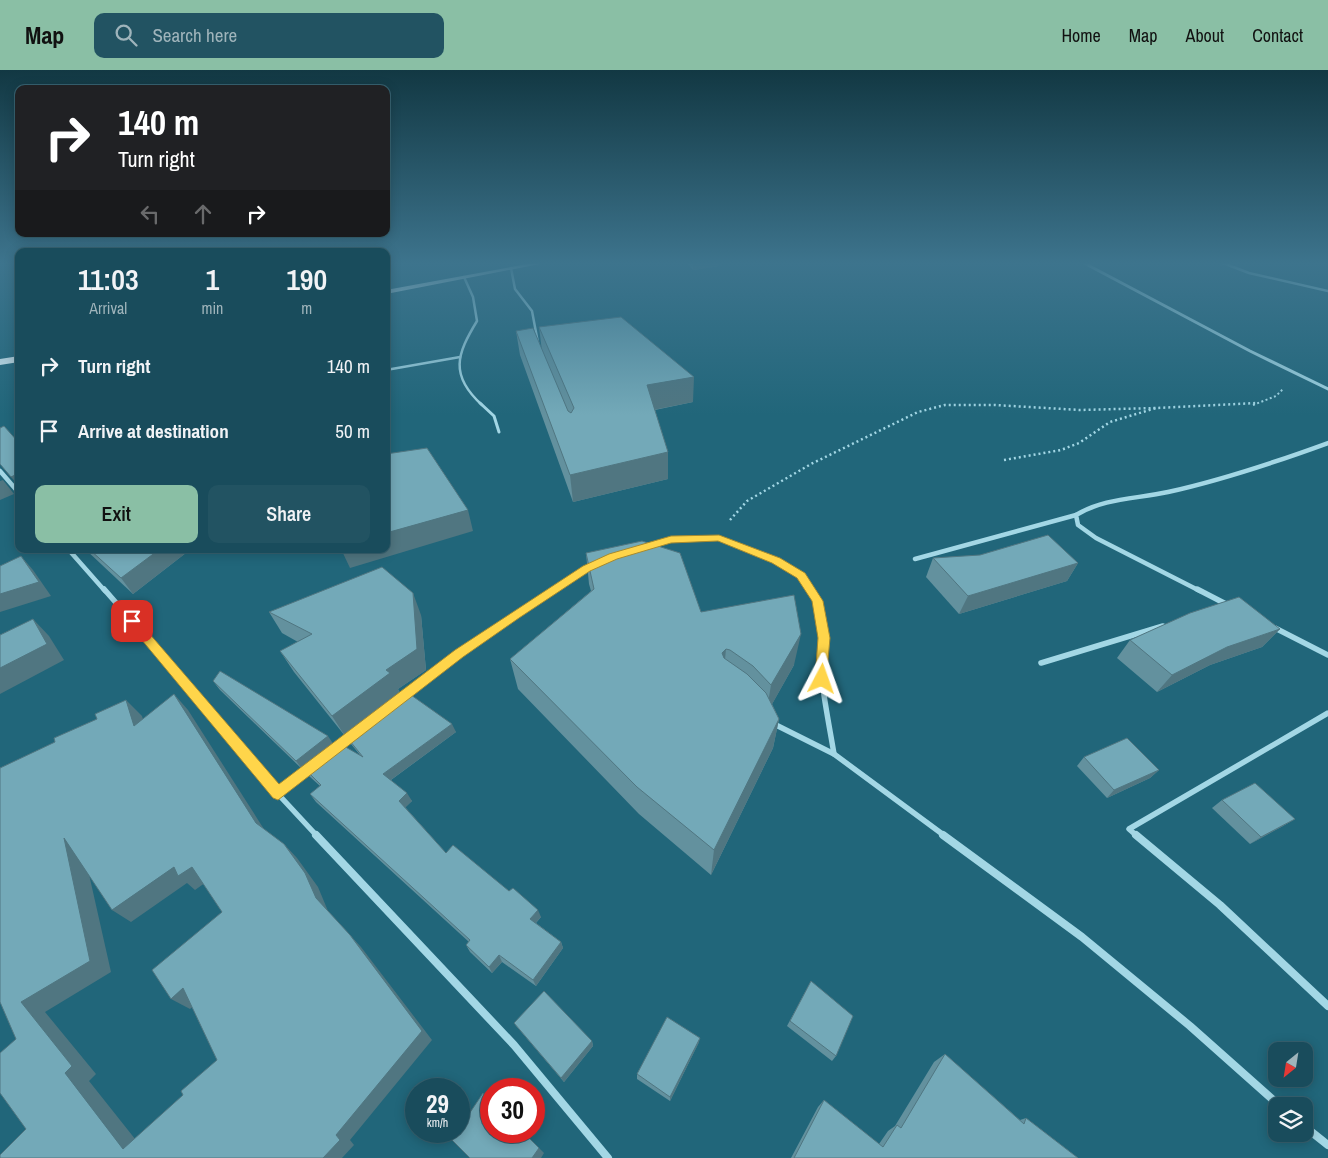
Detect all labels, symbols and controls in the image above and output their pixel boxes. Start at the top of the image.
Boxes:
search box [94,13,444,58]
text: Map [25,19,64,51]
icon: search [112,21,140,49]
text: Search here [152,22,237,48]
text: Home [1061,23,1101,48]
text: Map [1129,23,1158,48]
text: About [1186,23,1224,48]
text: Contact [1252,23,1303,48]
text: 140 m [118,99,199,146]
icon: right [35,105,100,170]
text: Turn right [118,144,195,174]
icon: left [136,200,164,228]
icon: ahead [189,200,217,228]
icon: right [242,200,270,228]
text: 11:03 [78,259,139,299]
text: 1 [206,259,219,299]
text: 190 [286,259,327,299]
text: Arrival [89,297,127,319]
text: min [202,297,223,319]
text: m [301,297,312,319]
icon: right [35,352,63,380]
text: Turn right [78,353,150,379]
text: 140 m [327,353,370,379]
icon: arrive [35,417,63,445]
text: Arrive at destination [78,418,229,444]
text: 50 m [335,418,370,444]
button: Exit [35,485,198,543]
button: Share [208,485,370,543]
pin [111,600,153,642]
icon: arrive [118,607,146,635]
position arrow [795,652,847,704]
north arrow [1268,1042,1312,1088]
map controls [1268,1042,1313,1142]
speed limit sign: 30 [480,1078,545,1143]
text: 29 [426,1087,449,1121]
button: layers [1268,1097,1313,1142]
text: km/h [427,1115,448,1131]

